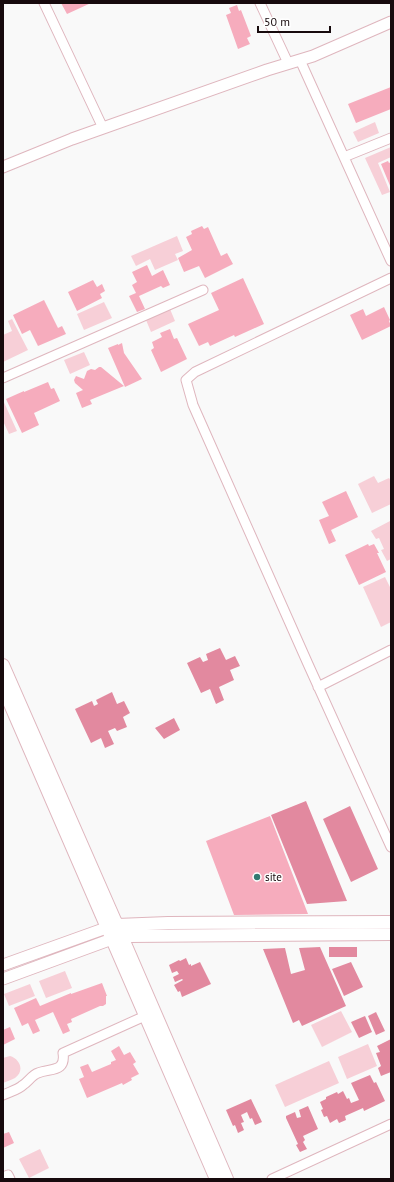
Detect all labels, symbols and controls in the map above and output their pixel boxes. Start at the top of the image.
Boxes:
scale bar [258,8,330,34]
text: 50 m [264,14,290,29]
place label: site [265,870,282,884]
marker: site [252,872,262,882]

